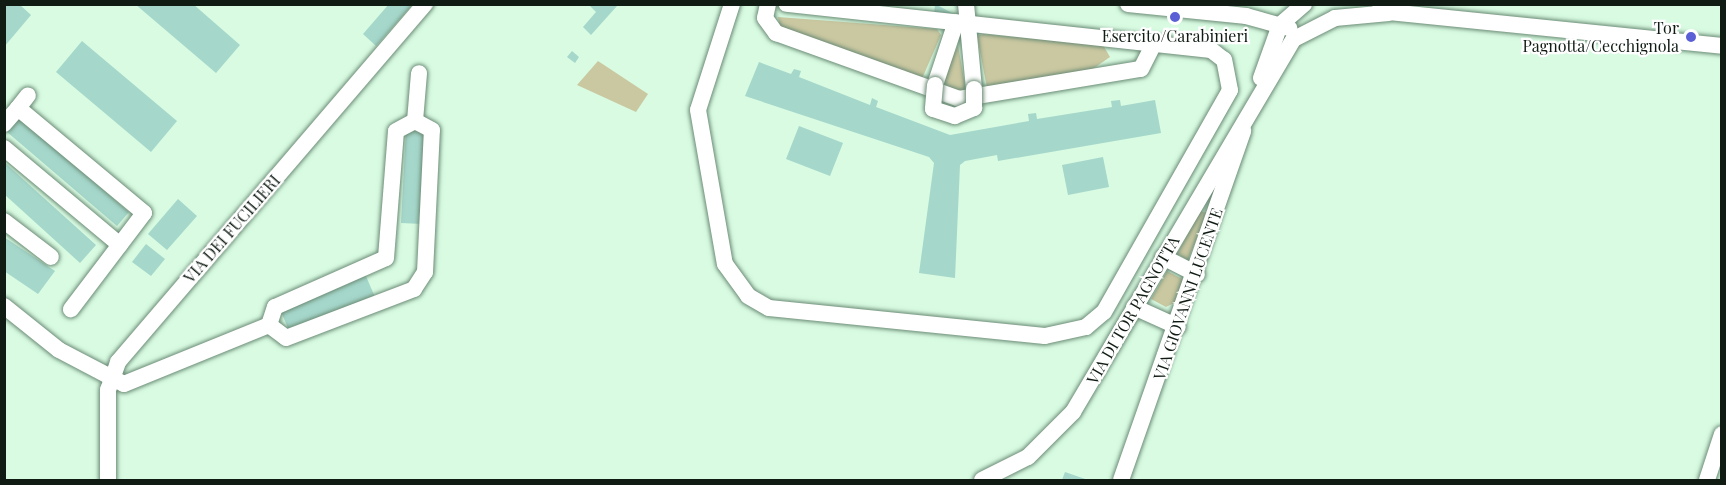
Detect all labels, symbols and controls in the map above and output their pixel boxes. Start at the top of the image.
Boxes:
marker: Esercito/Carabinieri [1168,10,1182,24]
place label: Tor Pagnotta/Cecchignola [1523,18,1679,56]
place label: Esercito/Carabinieri [1102,26,1248,46]
marker: Tor Pagnotta/Cecchignola [1684,30,1698,44]
street label: VIA DEI FUCILIERI [180,171,284,287]
street label: VIA GIOVANNI LUCENTE [1150,206,1226,382]
street label: VIA DI TOR PAGNOTTA [1083,232,1183,388]

